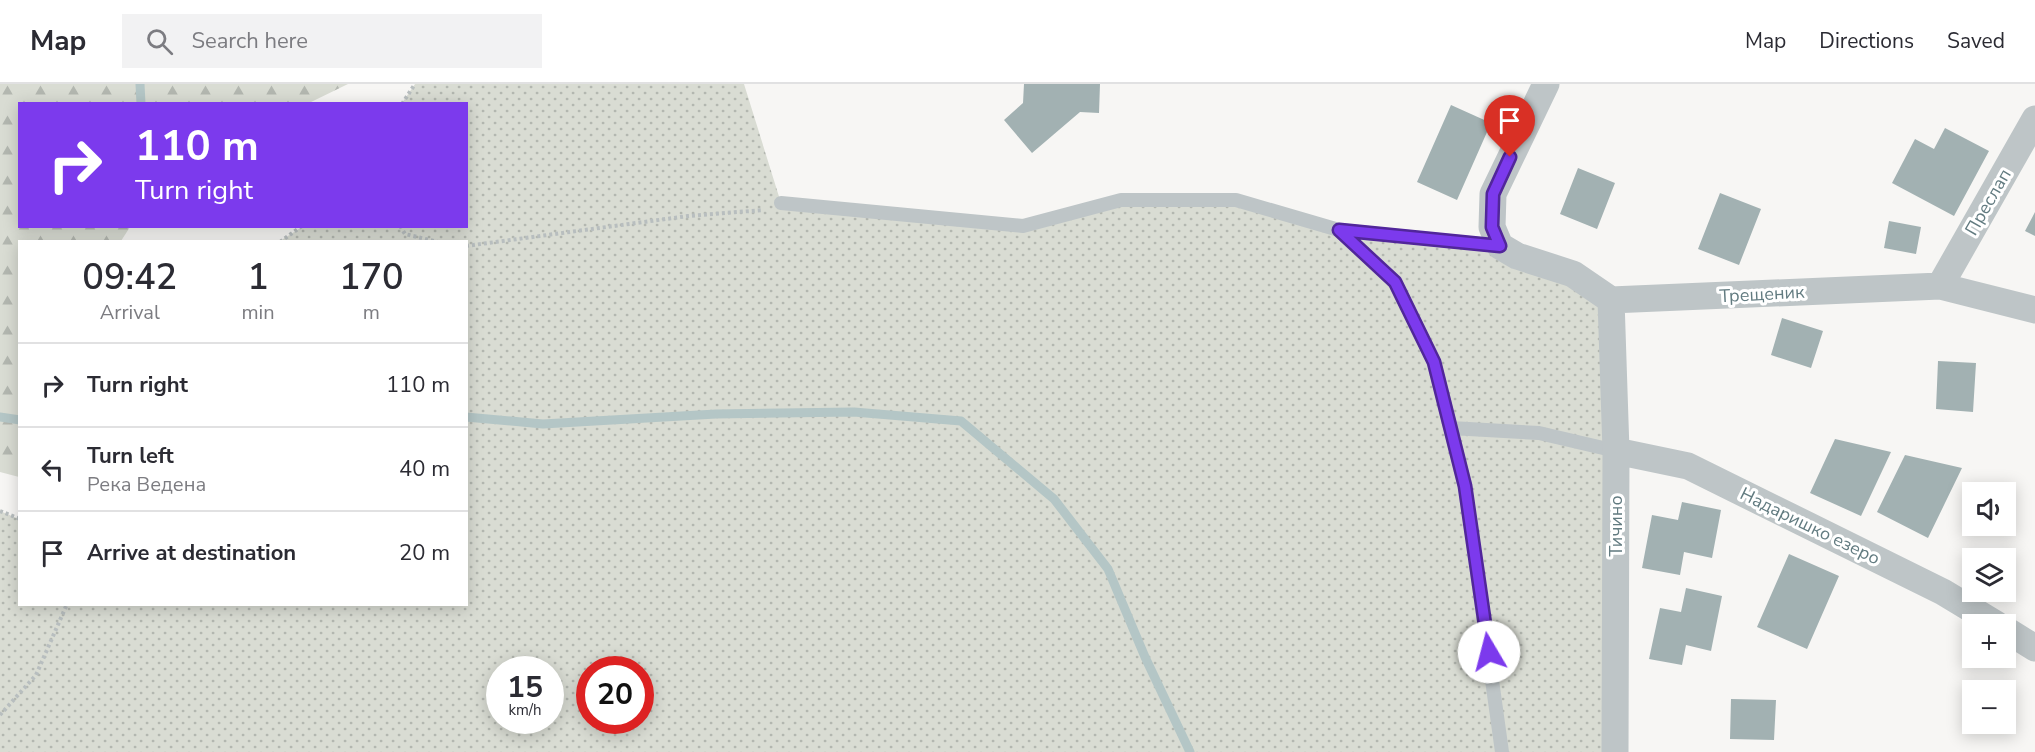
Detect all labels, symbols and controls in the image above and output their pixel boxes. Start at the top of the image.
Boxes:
search box [122,14,542,68]
text: Map [30,22,86,60]
icon: search [143,25,176,58]
text: Search here [191,26,308,56]
text: Map [1745,27,1786,55]
text: Directions [1819,27,1914,55]
text: Saved [1947,27,2005,55]
pin [1484,95,1535,157]
icon: arrive [1493,104,1526,137]
text: 110 m [135,118,259,175]
icon: right [36,126,114,204]
street label: Преслап [1959,164,2017,240]
text: Turn right [135,172,253,209]
text: 09:42 [82,253,177,302]
text: 1 [247,253,269,302]
text: 170 [339,253,404,302]
street label: Трещеник [1719,280,1806,308]
text: Arrival [100,299,160,326]
text: min [242,299,275,326]
text: m [363,299,380,326]
icon: right [36,369,69,402]
text: Turn right [87,370,188,400]
text: 110 m [386,370,450,400]
text: Turn left [87,441,174,471]
icon: left [36,453,69,486]
text: 40 m [399,454,450,484]
text: Река Ведена [87,471,206,498]
street label: Надаришко езеро [1736,482,1884,570]
map controls [1962,482,2016,734]
button: sound [1962,482,2016,536]
street label: Тичино [1604,495,1628,557]
icon: arrive [36,537,69,570]
text: Arrive at destination [87,538,296,568]
text: 20 m [399,538,450,568]
button: layers [1962,548,2016,602]
button: + [1962,614,2016,668]
position arrow [1457,620,1521,684]
speed limit sign: 20 [576,656,654,734]
text: 15 [507,667,543,708]
button: − [1962,680,2016,734]
text: km/h [508,700,542,720]

